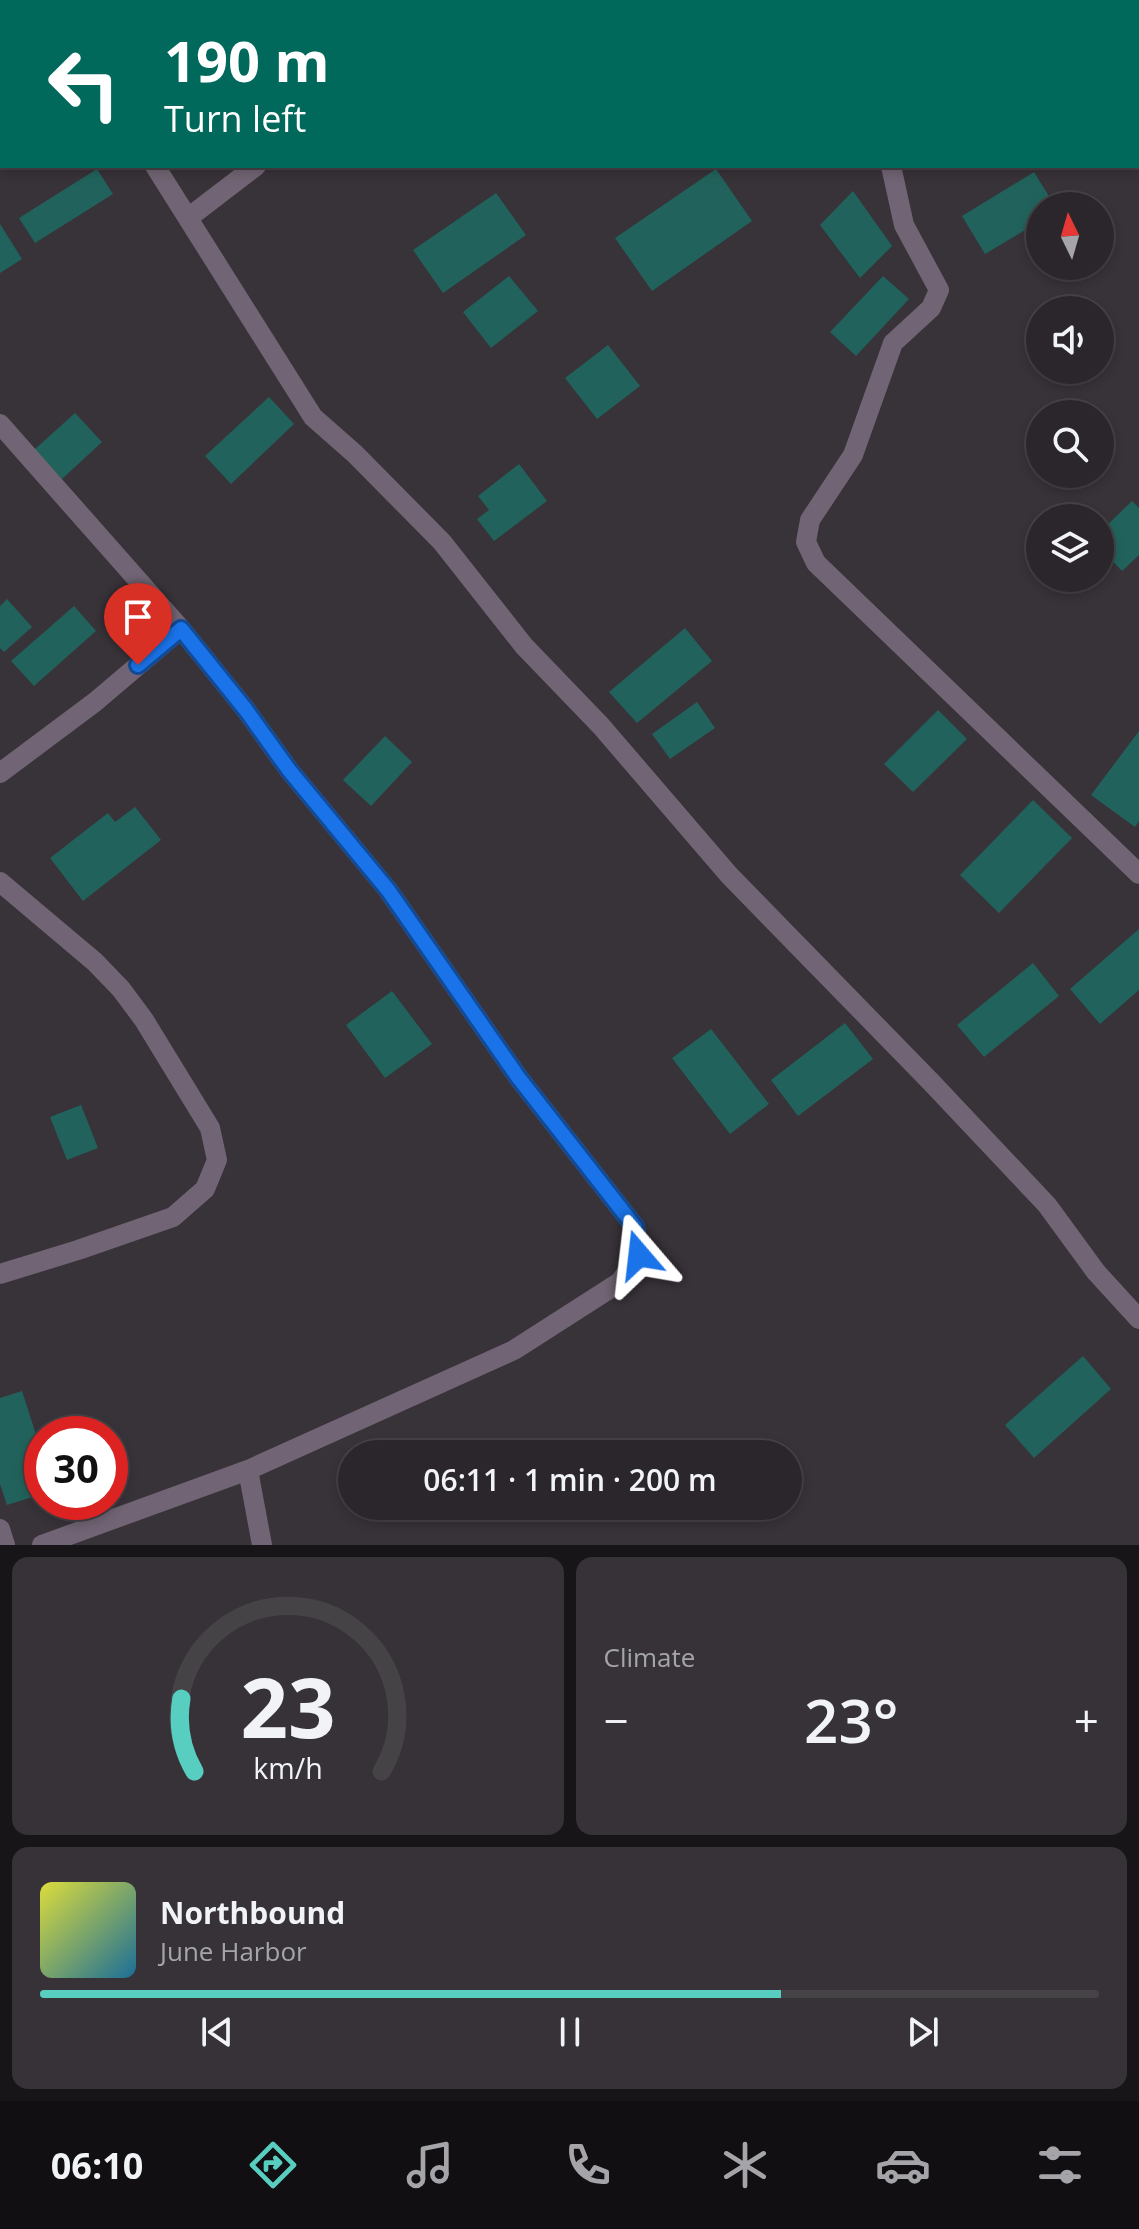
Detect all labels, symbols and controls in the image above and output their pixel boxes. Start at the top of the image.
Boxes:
text: 190 m [164,22,330,98]
icon: left [32,32,136,136]
text: Turn left [164,94,306,143]
north arrow [1026,192,1114,280]
map controls [1026,192,1114,592]
button: sound [1026,296,1114,384]
button: search [1026,400,1114,488]
button: layers [1026,504,1114,592]
pin [104,583,172,665]
icon: arrive [116,595,160,639]
position arrow [597,1213,681,1297]
speed limit sign: 30 [24,1416,128,1520]
text: 06:11 · 1 min · 200 m [423,1459,717,1500]
text: Climate [604,1639,695,1675]
text: 23 [240,1649,335,1762]
text: 23° [804,1679,898,1761]
text: − [604,1690,629,1750]
text: + [1074,1690,1099,1750]
text: km/h [253,1748,322,1787]
text: Northbound [160,1892,345,1933]
text: June Harbor [160,1933,307,1969]
icon: previous [195,2010,239,2054]
icon: pause [548,2010,592,2054]
icon: next [901,2010,945,2054]
icon: directions [245,2137,301,2193]
icon: music [402,2137,458,2193]
icon: phone [560,2137,616,2193]
icon: climate [717,2137,773,2193]
icon: car [875,2137,931,2193]
icon: filters [1032,2137,1088,2193]
text: 06:10 [51,2141,143,2190]

